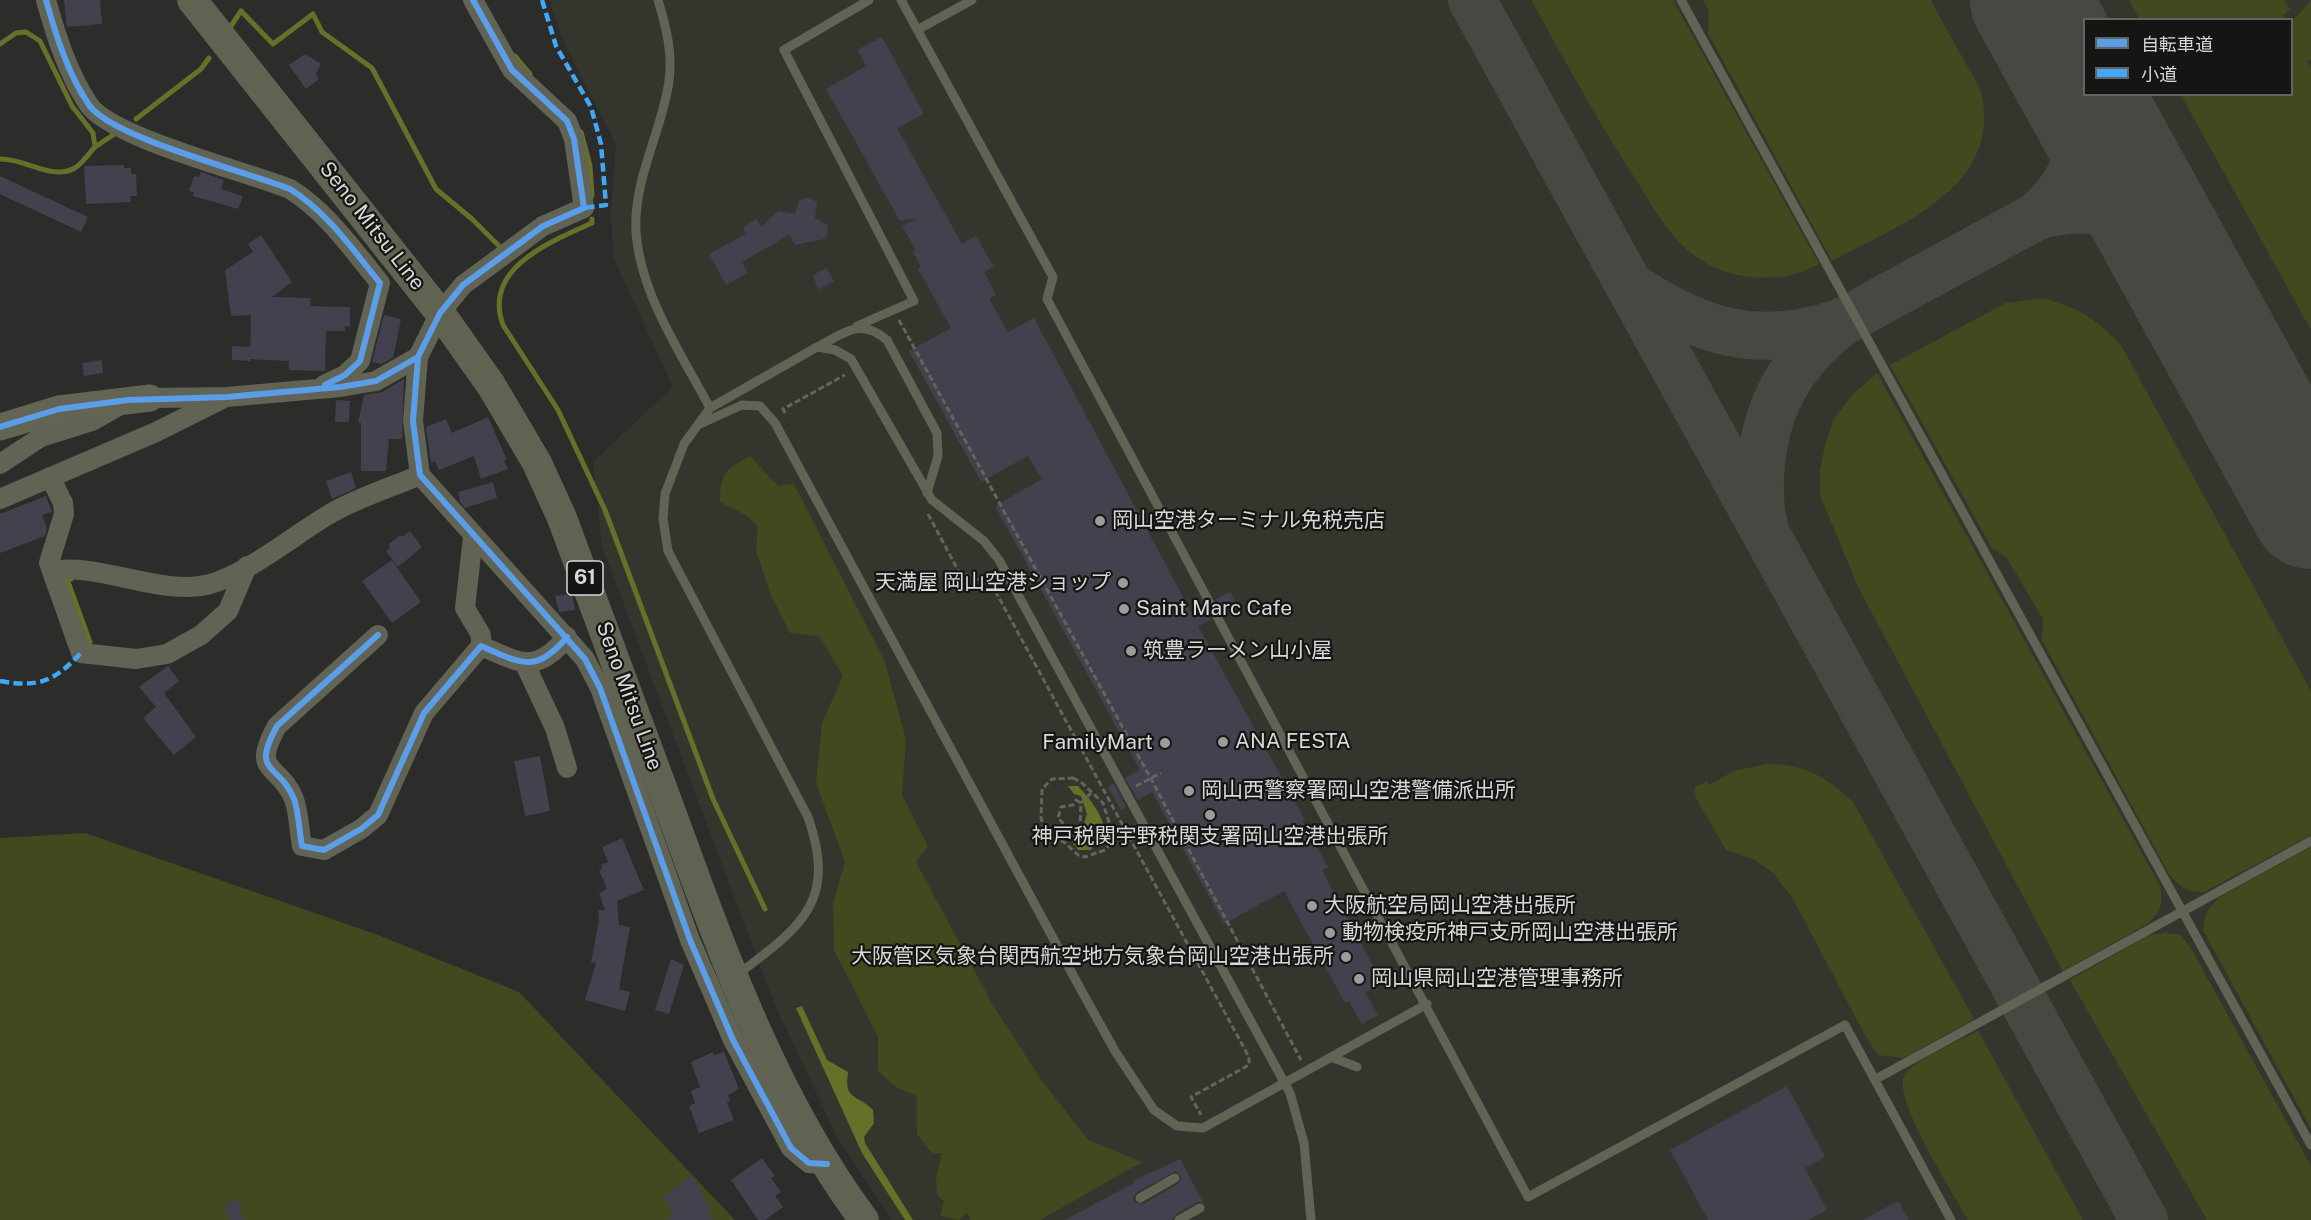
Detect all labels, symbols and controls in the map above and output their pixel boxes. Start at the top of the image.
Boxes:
legend [2083,18,2293,96]
text: 自転車道 [2141,34,2213,55]
text: 小道 [2141,64,2177,85]
street label: Seno Mitsu Line [314,157,430,295]
place label: 岡山空港ターミナル免税売店 [1112,508,1385,534]
marker: 岡山空港ターミナル免税売店 [1093,514,1107,528]
road number: 61 [567,561,603,595]
place label: 天満屋 岡山空港ショップ [875,570,1111,596]
marker: 天満屋 岡山空港ショップ [1116,576,1130,590]
place label: Saint Marc Cafe [1136,596,1292,622]
marker: Saint Marc Cafe [1117,602,1131,616]
street label: Seno Mitsu Line [590,618,668,774]
place label: 筑豊ラーメン山小屋 [1143,638,1332,664]
marker: 筑豊ラーメン山小屋 [1124,644,1138,658]
place label: ANA FESTA [1235,729,1351,755]
place label: FamilyMart [1042,730,1153,756]
marker: ANA FESTA [1216,735,1230,749]
marker: FamilyMart [1158,736,1172,750]
place label: 岡山西警察署岡山空港警備派出所 [1201,778,1516,804]
marker: 岡山西警察署岡山空港警備派出所 [1182,784,1196,798]
marker: 神戸税関宇野税関支署岡山空港出張所 [1203,808,1217,822]
place label: 神戸税関宇野税関支署岡山空港出張所 [1032,824,1388,850]
place label: 大阪航空局岡山空港出張所 [1324,893,1576,919]
marker: 大阪航空局岡山空港出張所 [1305,899,1319,913]
place label: 動物検疫所神戸支所岡山空港出張所 [1342,920,1678,946]
marker: 動物検疫所神戸支所岡山空港出張所 [1323,926,1337,940]
place label: 大阪管区気象台関西航空地方気象台岡山空港出張所 [851,944,1334,970]
marker: 大阪管区気象台関西航空地方気象台岡山空港出張所 [1339,950,1353,964]
place label: 岡山県岡山空港管理事務所 [1371,966,1623,992]
marker: 岡山県岡山空港管理事務所 [1352,972,1366,986]

